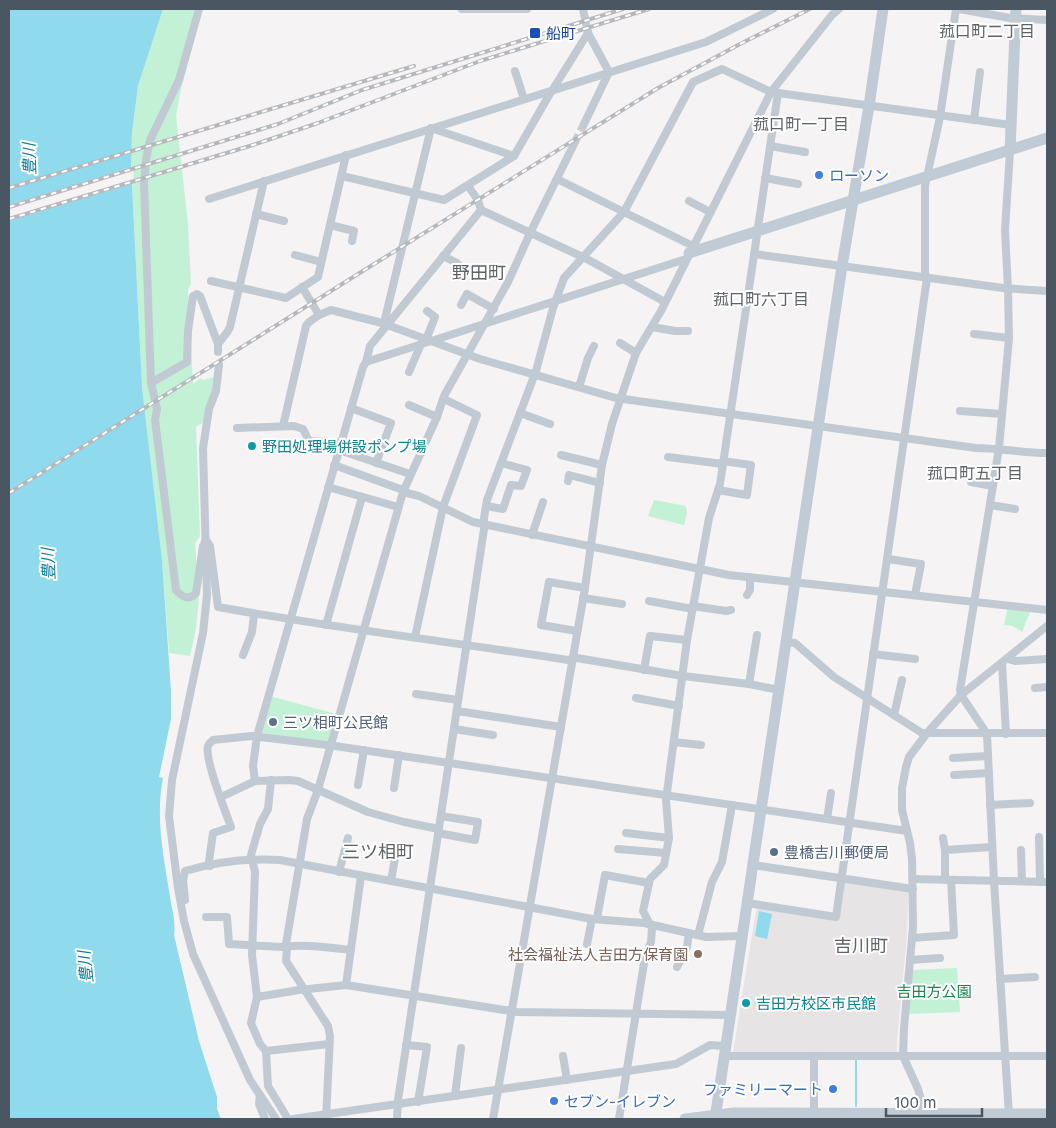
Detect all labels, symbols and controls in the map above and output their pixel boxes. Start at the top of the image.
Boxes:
district label: 菰口町二丁目 [939,21,1035,41]
place label: 船町 [546,24,576,43]
marker: 船町 [528,26,542,40]
district label: 菰口町一丁目 [753,114,849,134]
water label: 豊川 [18,141,40,175]
place label: ローソン [829,166,889,185]
marker: ローソン [813,169,825,181]
district label: 野田町 [452,262,506,283]
district label: 菰口町六丁目 [713,289,809,309]
place label: 野田処理場併設ポンプ場 [262,437,427,456]
marker: 野田処理場併設ポンプ場 [246,440,258,452]
district label: 菰口町五丁目 [927,463,1023,483]
water label: 豊川 [37,546,59,581]
place label: 三ツ相町公民館 [283,713,388,732]
marker: 三ツ相町公民館 [267,716,279,728]
district label: 三ツ相町 [342,841,414,862]
place label: 豊橋吉川郵便局 [784,843,889,862]
marker: 豊橋吉川郵便局 [768,846,780,858]
district label: 吉川町 [834,935,888,956]
place label: 社会福祉法人吉田方保育園 [508,945,688,964]
water label: 豊川 [73,948,97,984]
marker: 社会福祉法人吉田方保育園 [692,948,704,960]
park label: 吉田方公園 [896,982,972,1001]
place label: 吉田方校区市民館 [756,994,876,1013]
marker: 吉田方校区市民館 [740,997,752,1009]
place label: ファミリーマート [703,1080,823,1099]
marker: ファミリーマート [827,1083,839,1095]
scale bar [886,1086,982,1118]
place label: セブン-イレブン [564,1092,676,1111]
text: 100 m [894,1093,936,1112]
marker: セブン-イレブン [548,1095,560,1107]

